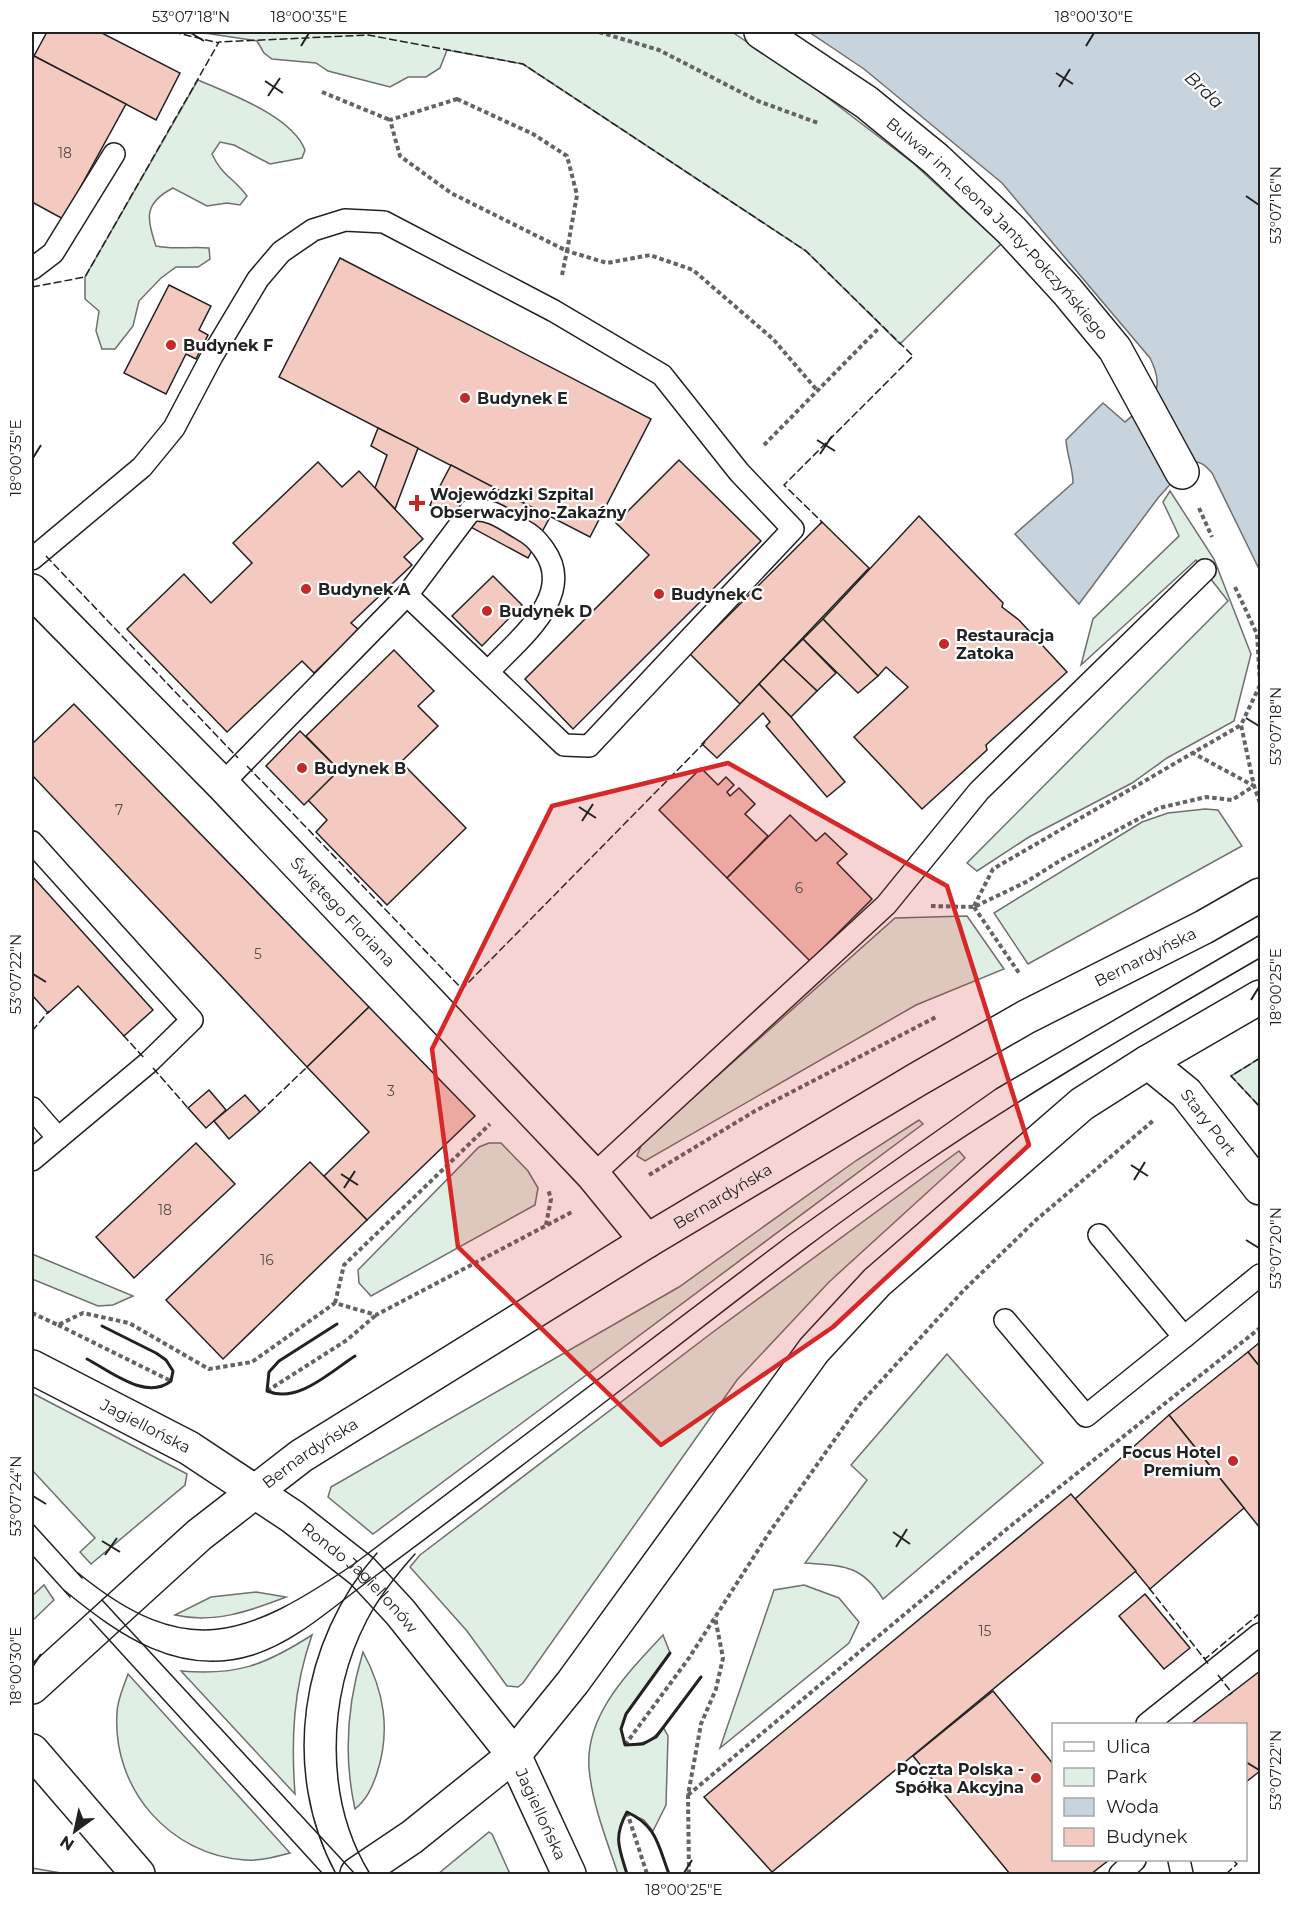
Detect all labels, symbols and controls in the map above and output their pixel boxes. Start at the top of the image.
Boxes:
text: 53°07'18"N [152,7,230,26]
text: 18°00'35"E [270,7,348,26]
text: 18°00'30"E [1055,7,1133,26]
water label: Brda [1180,67,1228,113]
street label: Bulwar im. Leona Janty-Połczyńskiego [882,114,1112,343]
house number: 18 [58,144,72,162]
text: 53°07'16"N [1266,166,1285,244]
place label: Budynek F [183,336,273,355]
marker: Budynek F [164,338,178,352]
place label: Budynek E [477,389,568,408]
marker: Budynek E [458,391,472,405]
text: 18°00'35"E [6,419,25,497]
place label: Wojewódzki Szpital Obserwacyjno-Zakaźny [430,485,627,522]
marker: Wojewódzki Szpital Obserwacyjno-Zakaźny [408,494,426,512]
place label: Budynek A [318,580,411,599]
marker: Budynek A [299,582,313,596]
place label: Budynek C [671,585,763,604]
marker: Budynek C [652,587,666,601]
place label: Budynek D [499,602,592,621]
marker: Budynek D [480,604,494,618]
place label: Restauracja Zatoka [956,626,1054,663]
marker: Restauracja Zatoka [937,637,951,651]
text: 53°07'18"N [1266,687,1285,765]
place label: Budynek B [314,759,406,778]
marker: Budynek B [295,761,309,775]
house number: 7 [115,801,123,819]
street label: Świętego Floriana [287,853,399,971]
house number: 6 [795,879,804,897]
street label: Bernardyńska [1091,924,1199,991]
text: 53°07'22"N [6,934,25,1014]
house number: 5 [254,945,262,963]
text: 18°00'25"E [1266,948,1285,1026]
house number: 3 [387,1082,395,1100]
street label: Stary Port [1176,1085,1240,1160]
street label: Bernardyńska [670,1160,775,1233]
house number: 18 [158,1201,172,1219]
text: 53°07'20"N [1266,1207,1285,1289]
house number: 16 [260,1251,274,1269]
street label: Jagiellońska [96,1395,194,1457]
street label: Bernardyńska [259,1414,361,1492]
place label: Focus Hotel Premium [1122,1443,1221,1480]
marker: Focus Hotel Premium [1226,1454,1240,1468]
text: 53°07'24"N [6,1456,25,1536]
street label: Rondo Jagiellonów [298,1518,422,1637]
house number: 15 [979,1622,992,1640]
text: 18°00'30"E [6,1627,25,1705]
legend [1052,1723,1247,1861]
text: 53°07'22"N [1266,1730,1285,1810]
text: Ulica [1106,1736,1151,1758]
place label: Poczta Polska - Spółka Akcyjna [895,1760,1024,1797]
street label: Jagiellońska [511,1765,570,1863]
text: Park [1106,1766,1147,1788]
marker: Poczta Polska - Spółka Akcyjna [1029,1771,1043,1785]
text: Woda [1106,1796,1159,1818]
north arrow [45,1801,105,1861]
text: Budynek [1106,1826,1188,1848]
text: N [57,1832,78,1855]
text: 18°00'25"E [645,1880,723,1899]

